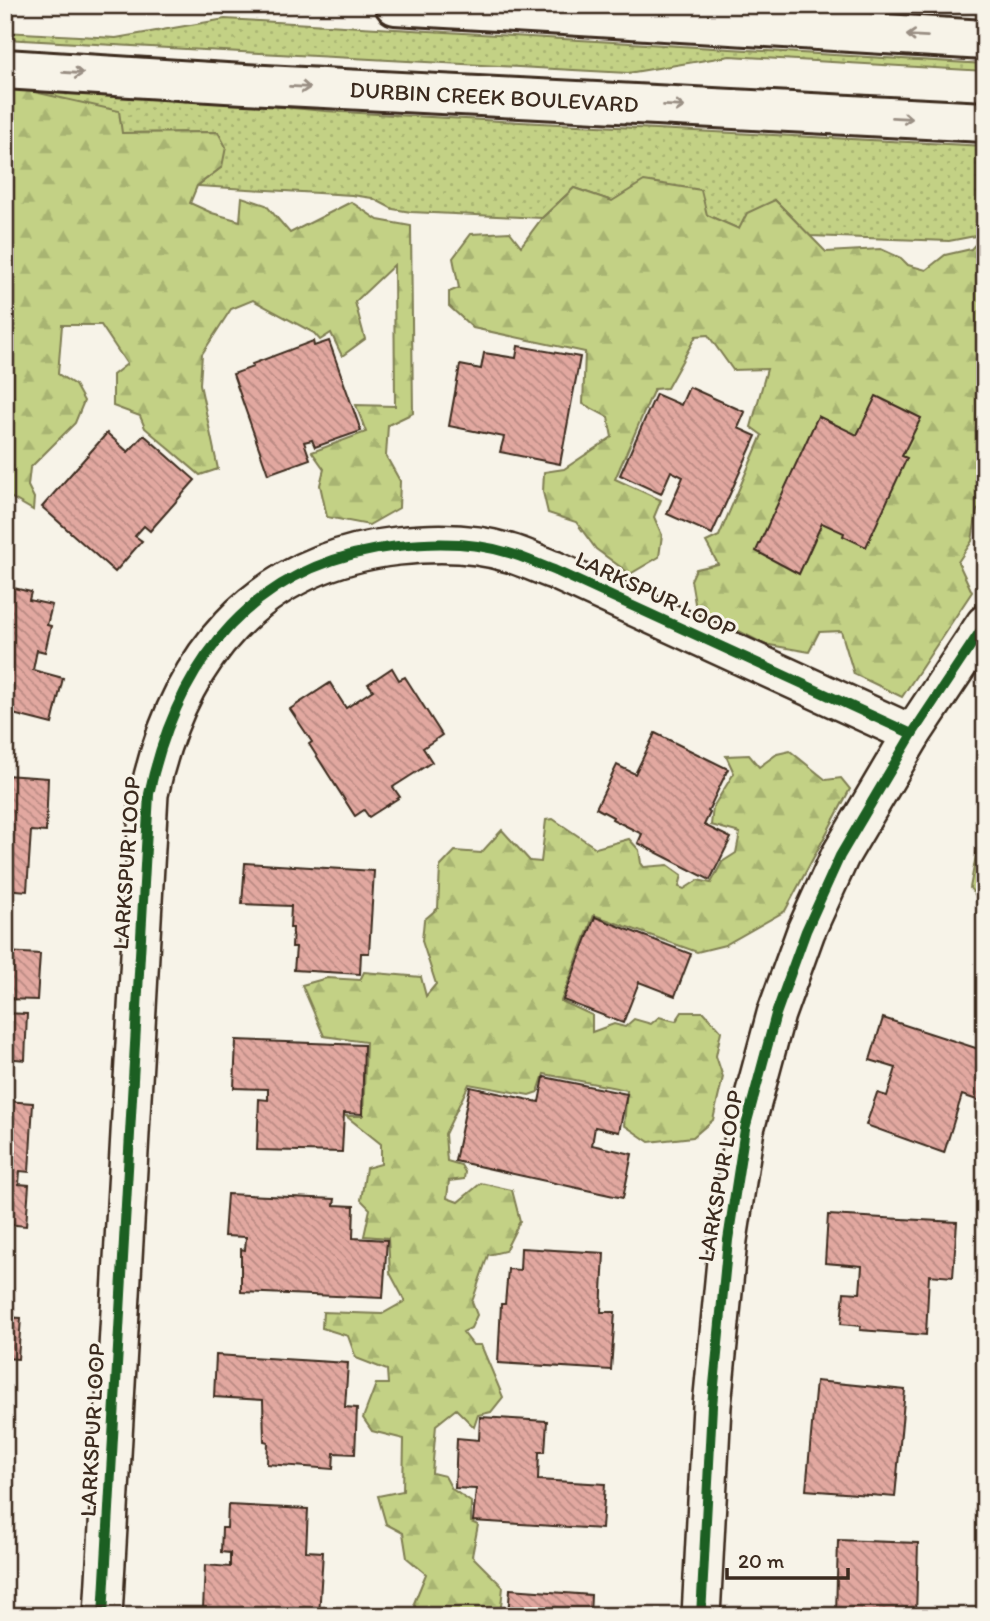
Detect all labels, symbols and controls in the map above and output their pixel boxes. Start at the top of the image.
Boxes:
one-way arrow [906,29,928,42]
one-way arrow [62,67,84,80]
street label: DURBIN CREEK BOULEVARD [349,75,639,118]
one-way arrow [289,80,312,93]
one-way arrow [663,100,686,113]
one-way arrow [890,112,912,125]
street label: LARKSPUR LOOP [571,545,741,643]
street label: LARKSPUR LOOP [106,775,146,951]
street label: LARKSPUR LOOP [691,1088,749,1264]
street label: LARKSPUR LOOP [73,1342,111,1518]
scale bar [727,1537,848,1581]
text: 20 m [738,1548,785,1573]

